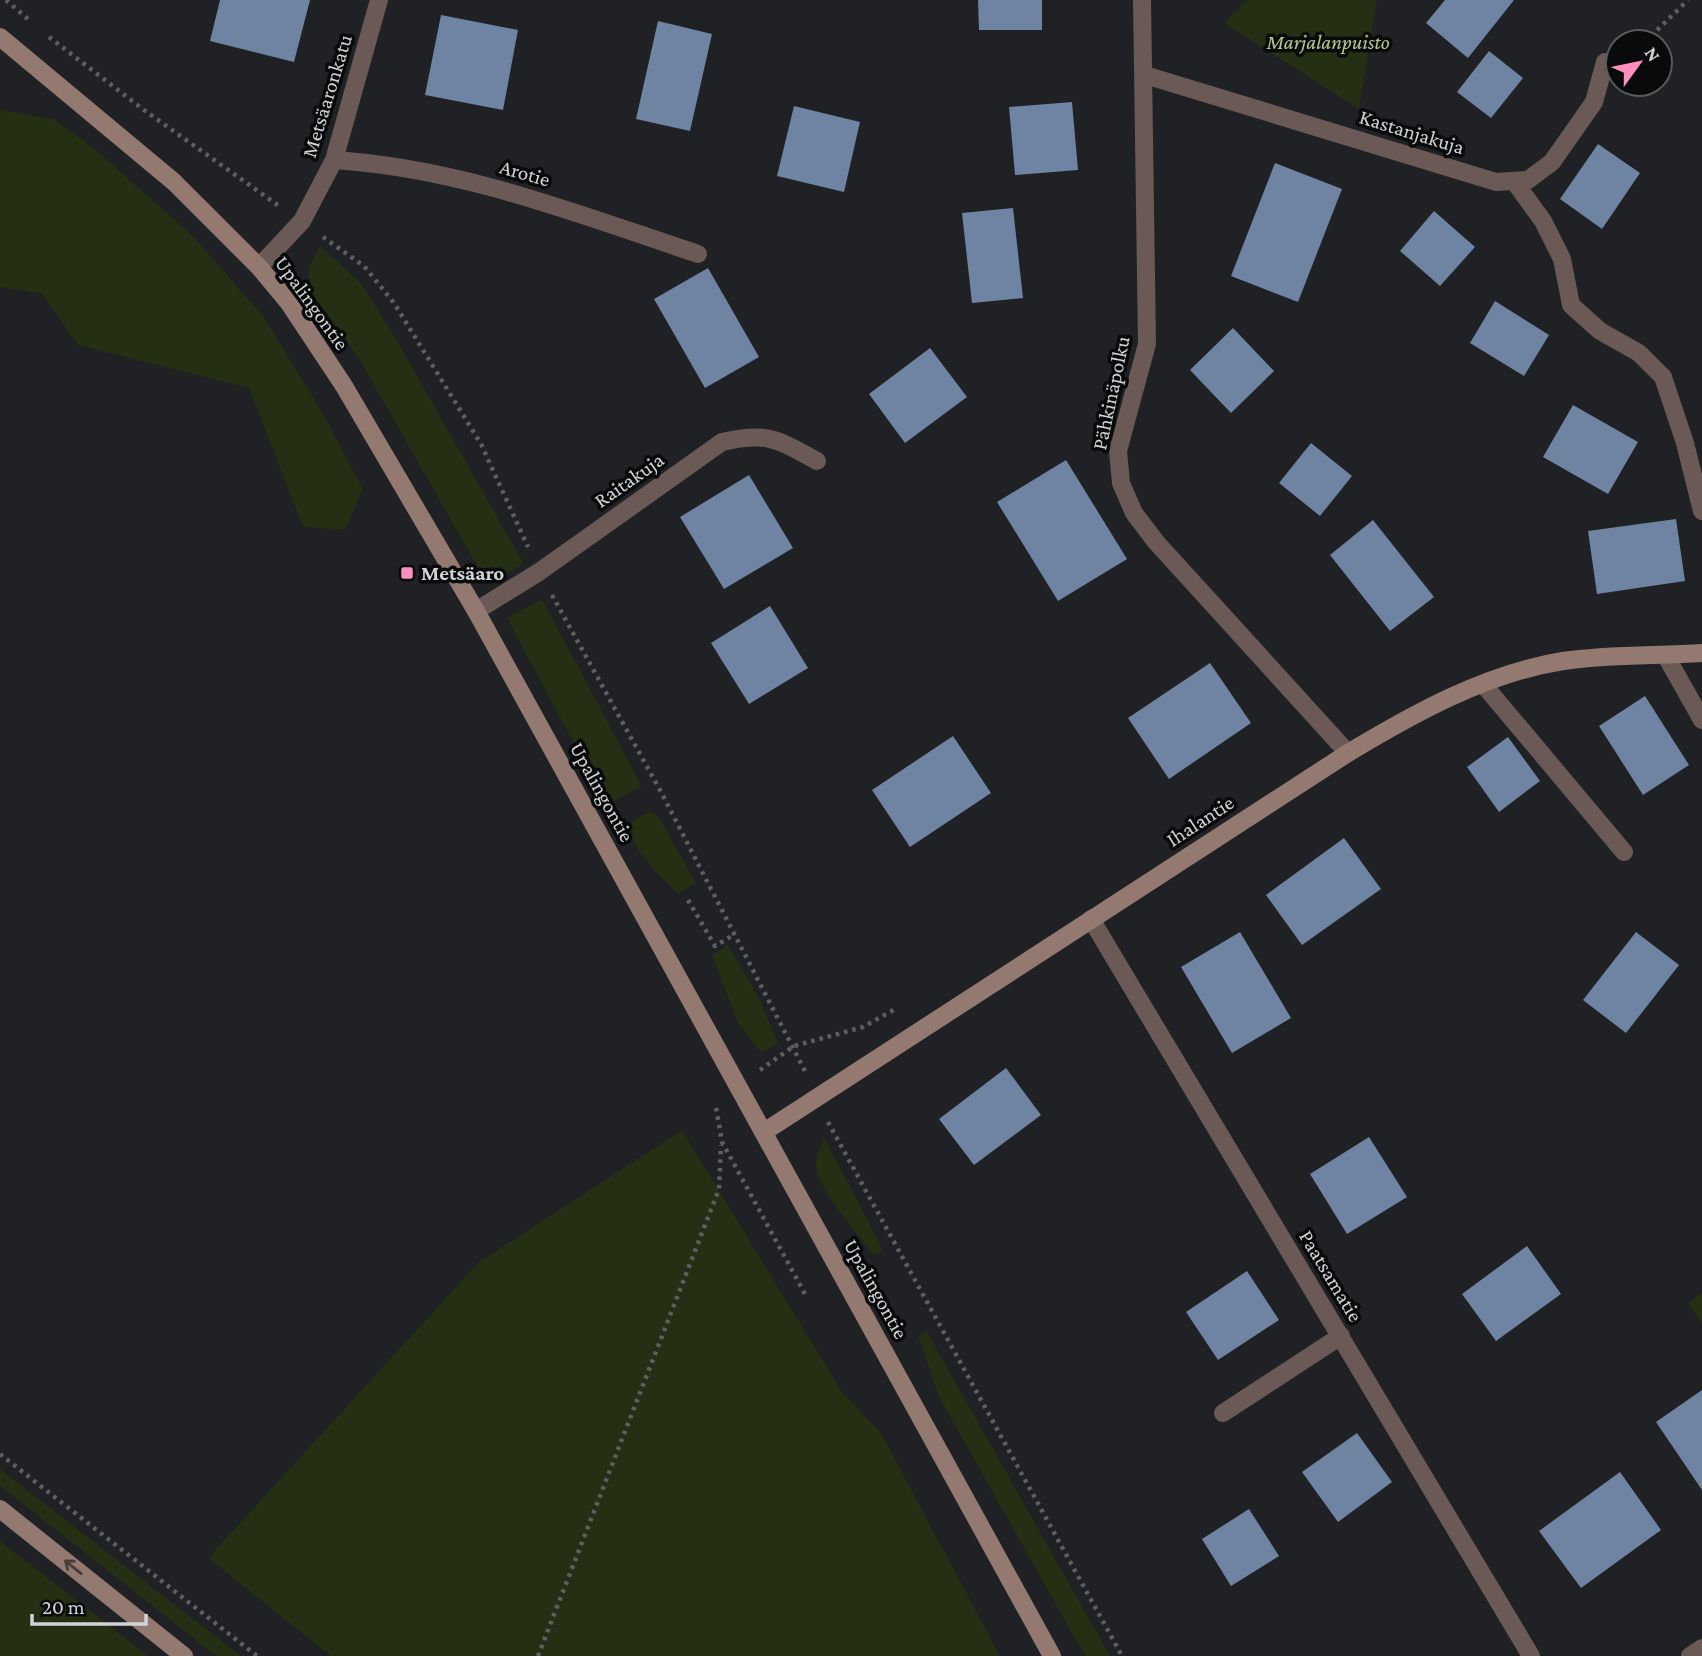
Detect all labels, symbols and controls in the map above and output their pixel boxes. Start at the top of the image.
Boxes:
north arrow [1604,28,1674,98]
park label: Marjalanpuisto [1265,30,1390,54]
street label: Metsäaronkatu [297,32,357,160]
text: N [1641,43,1665,65]
street label: Kastanjakuja [1357,105,1468,159]
street label: Arotie [497,154,553,192]
street label: Upalingontie [270,251,354,355]
street label: Pähkinäpolku [1087,334,1135,452]
street label: Raitakuja [590,447,669,513]
place label: Metsäaro [421,561,504,585]
marker: Metsäaro [399,565,415,581]
street label: Upalingontie [565,738,639,846]
street label: Ihalantie [1162,790,1238,852]
street label: Paatsamatie [1294,1226,1368,1326]
street label: Upalingontie [839,1235,913,1343]
one-way arrow [65,1560,83,1575]
scale bar [32,1582,145,1626]
text: 20 m [42,1595,85,1619]

